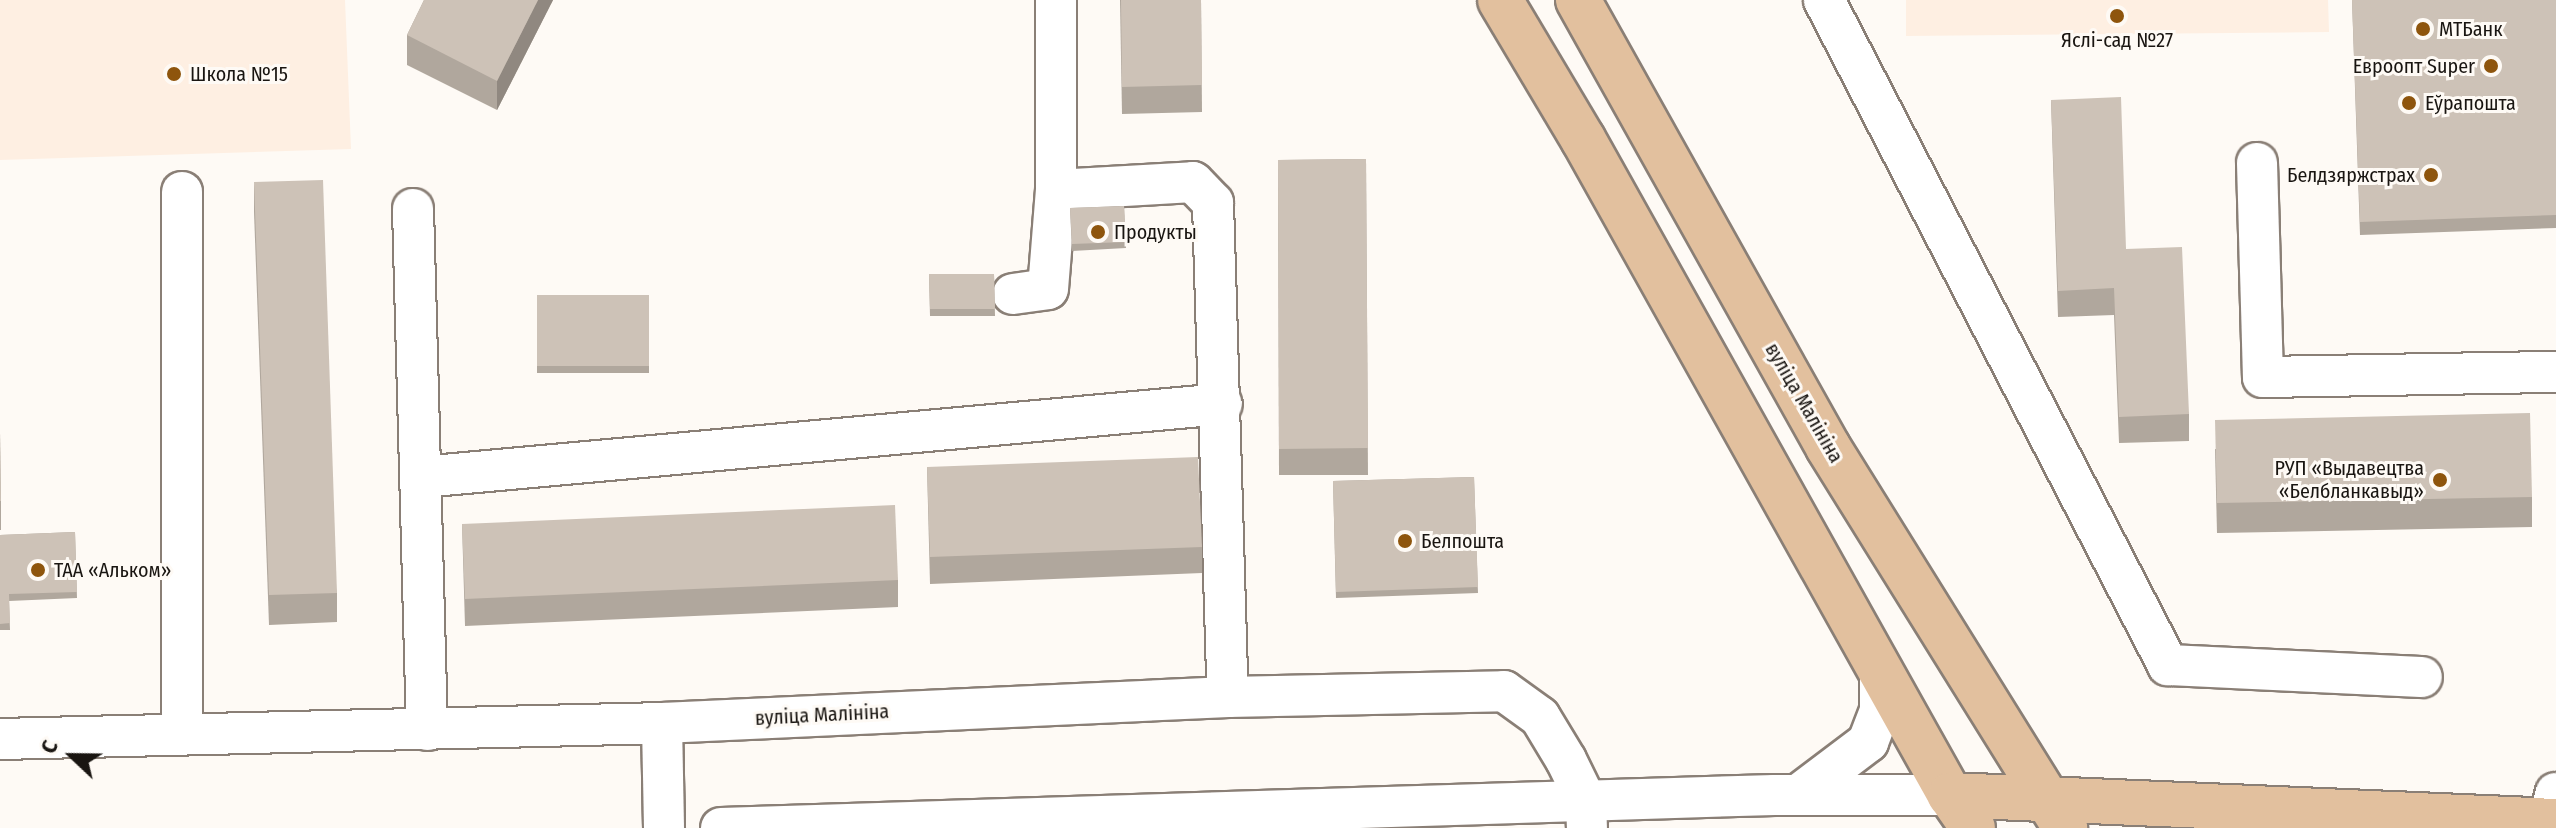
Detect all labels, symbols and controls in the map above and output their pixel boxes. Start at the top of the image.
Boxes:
marker: Яслі-сад №27 [2108,7,2126,25]
place label: МТБанк [2439,17,2503,41]
marker: МТБанк [2414,20,2432,38]
place label: Яслі-сад №27 [2061,28,2173,52]
place label: Евроопт Super [2353,54,2475,78]
marker: Евроопт Super [2482,57,2500,75]
place label: Школа №15 [190,62,288,86]
marker: Школа №15 [165,65,183,83]
place label: Еўрапошта [2425,91,2516,115]
marker: Еўрапошта [2400,94,2418,112]
place label: Белдзяржстрах [2287,163,2415,187]
marker: Белдзяржстрах [2422,166,2440,184]
place label: Продукты [1114,220,1197,244]
marker: Продукты [1089,223,1107,241]
street label: вуліца Малініна [1760,339,1848,467]
place label: РУП «Выдавецтва «Белбланкавыд» [2275,456,2424,503]
marker: РУП «Выдавецтва «Белбланкавыд» [2431,471,2449,489]
place label: Белпошта [1421,529,1504,553]
marker: Белпошта [1396,532,1414,550]
place label: ТАА «Альком» [54,558,171,582]
marker: ТАА «Альком» [29,561,47,579]
street label: вуліца Малініна [754,699,890,731]
north arrow [32,716,112,796]
text: С [35,736,64,757]

